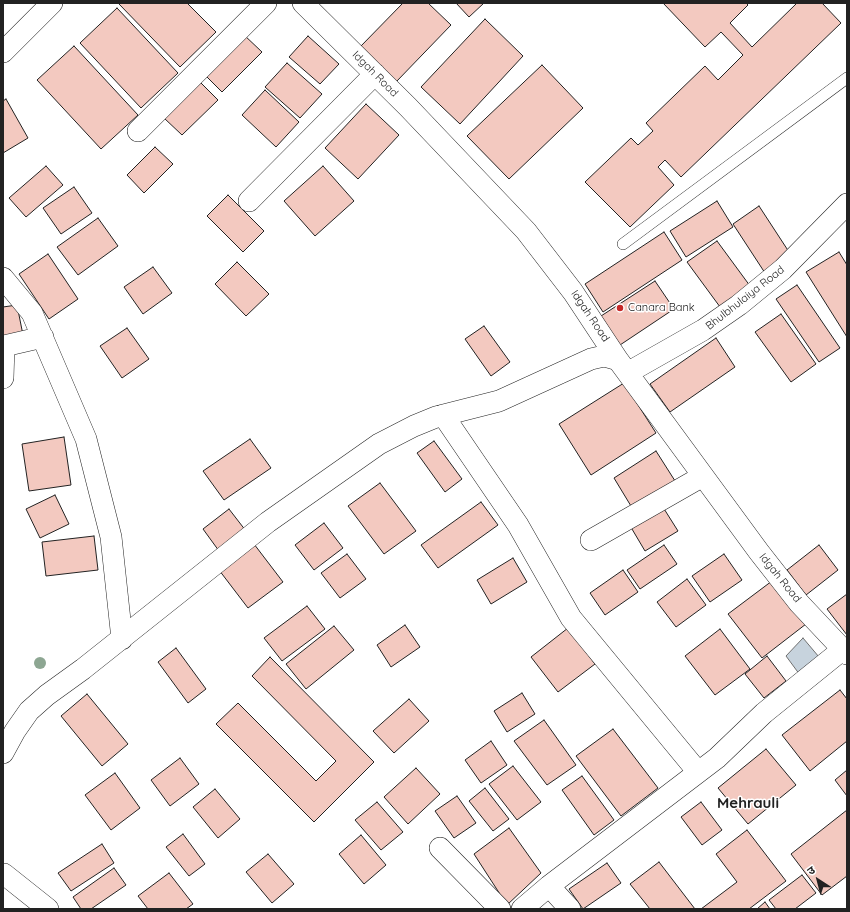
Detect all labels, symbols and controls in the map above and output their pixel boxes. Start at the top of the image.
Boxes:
street label: Idgah Road [349,48,401,100]
street label: Bhulbhulaiya Road [703,263,787,333]
street label: Idgah Road [568,288,612,344]
place label: Canara Bank [628,301,695,315]
marker: Canara Bank [615,303,625,313]
street label: Idgah Road [756,551,804,605]
district label: Mehrauli [717,794,779,812]
north arrow [798,860,838,900]
text: उ [804,863,818,878]

